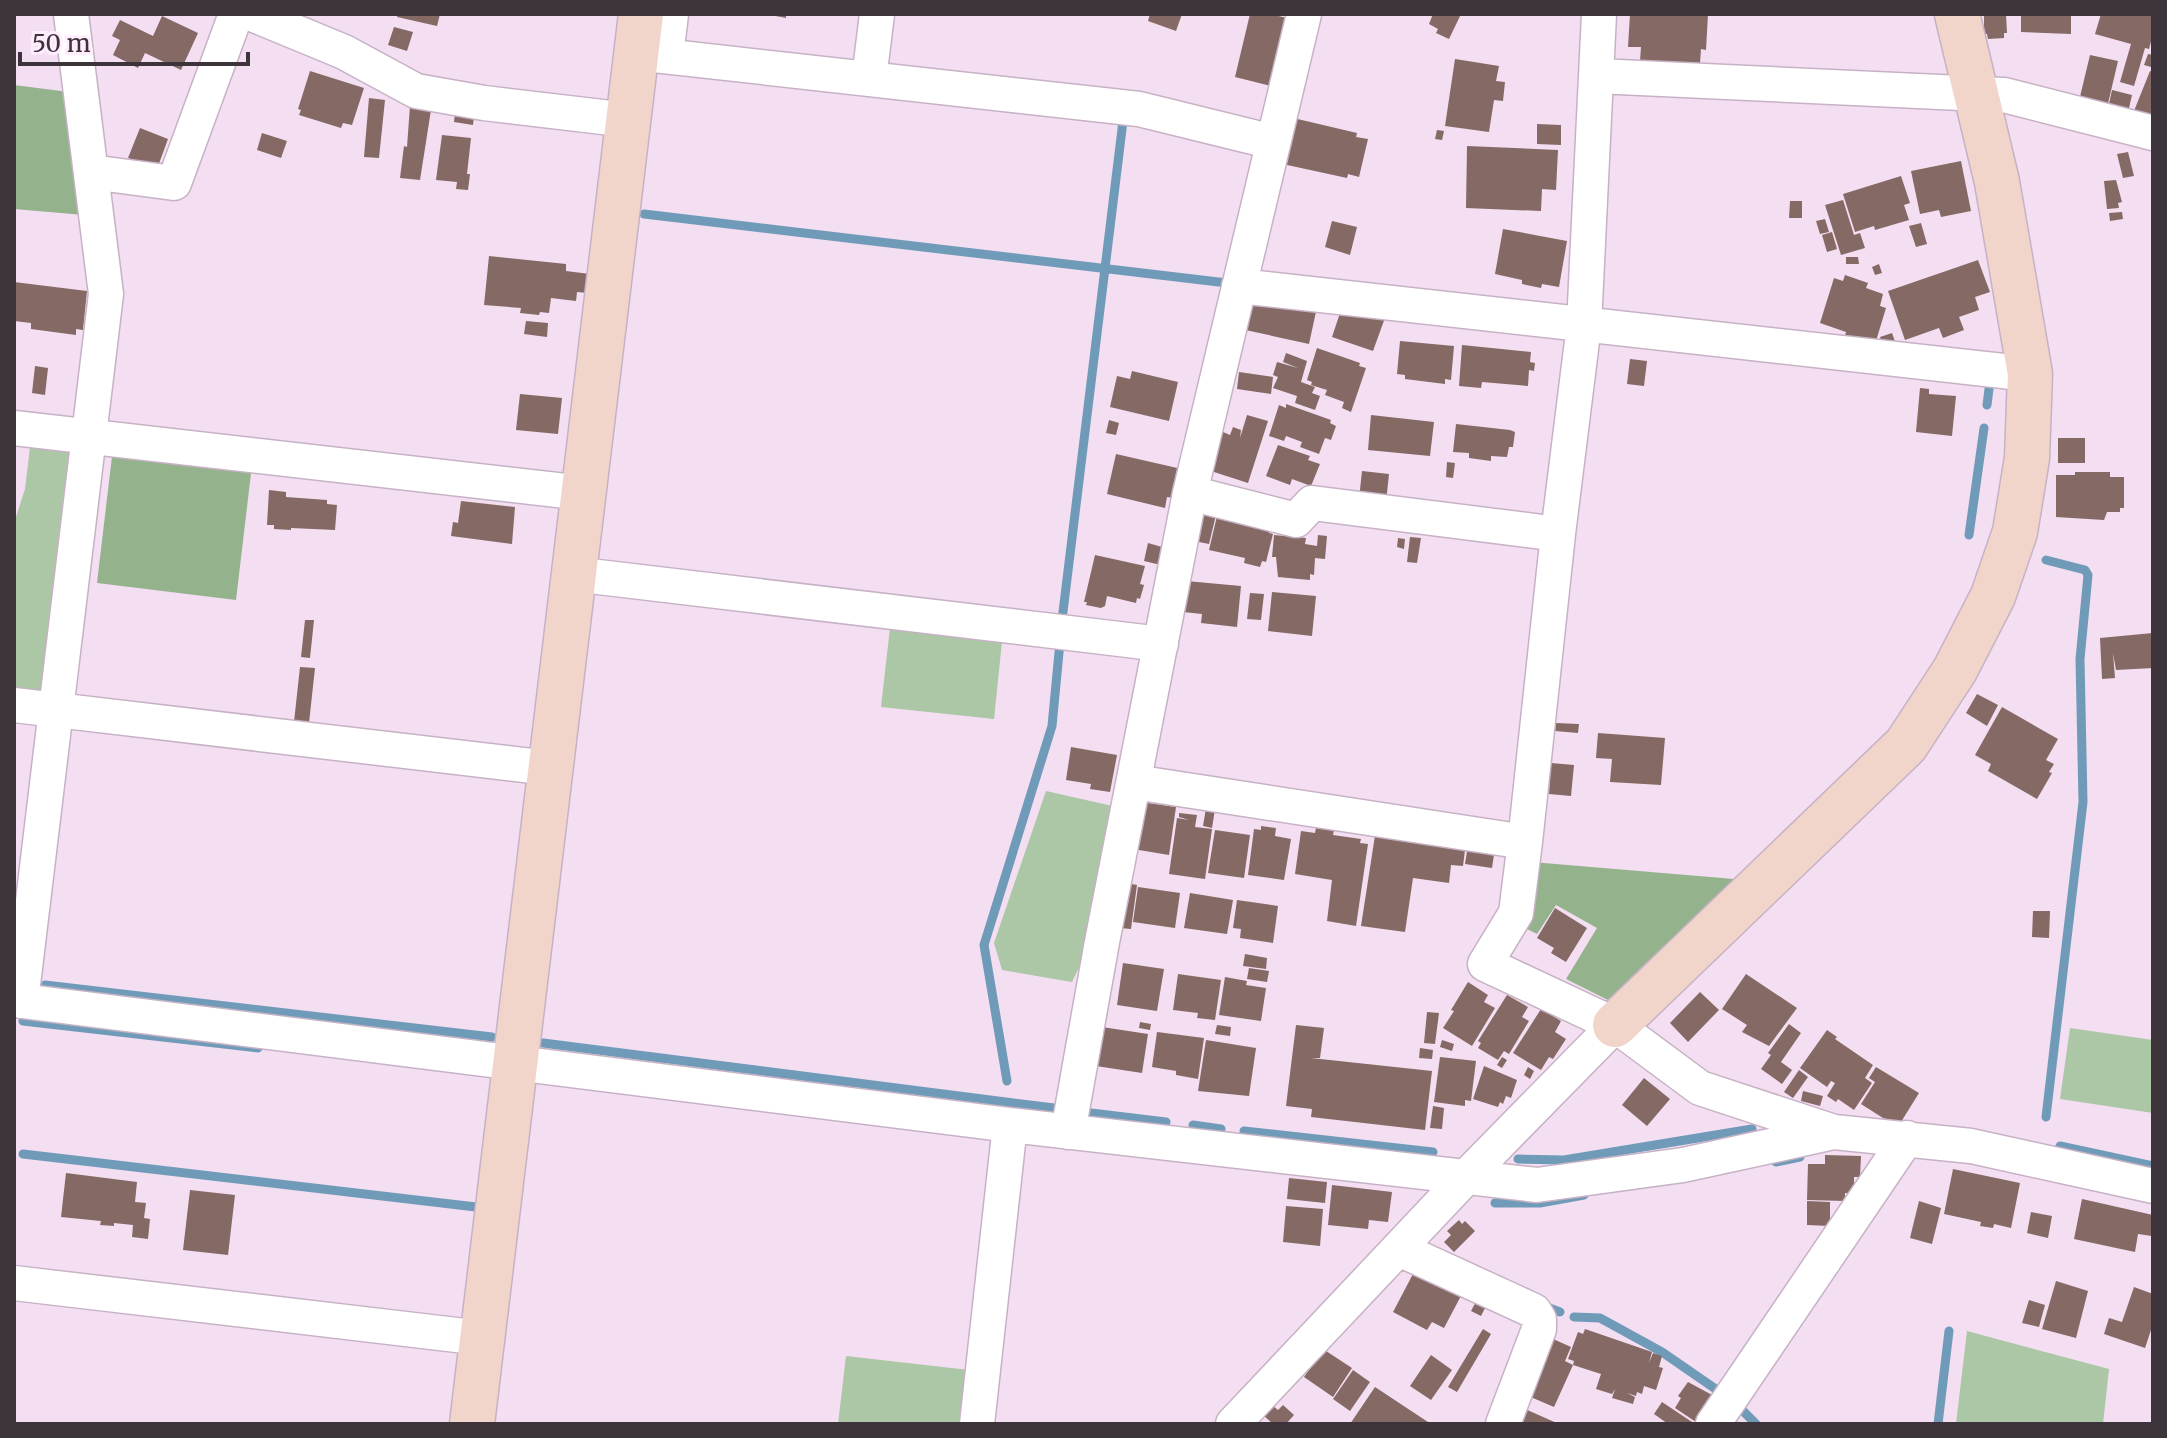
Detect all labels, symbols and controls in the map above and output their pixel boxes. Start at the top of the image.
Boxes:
scale bar [20,16,248,66]
text: 50 m [32,28,91,59]

